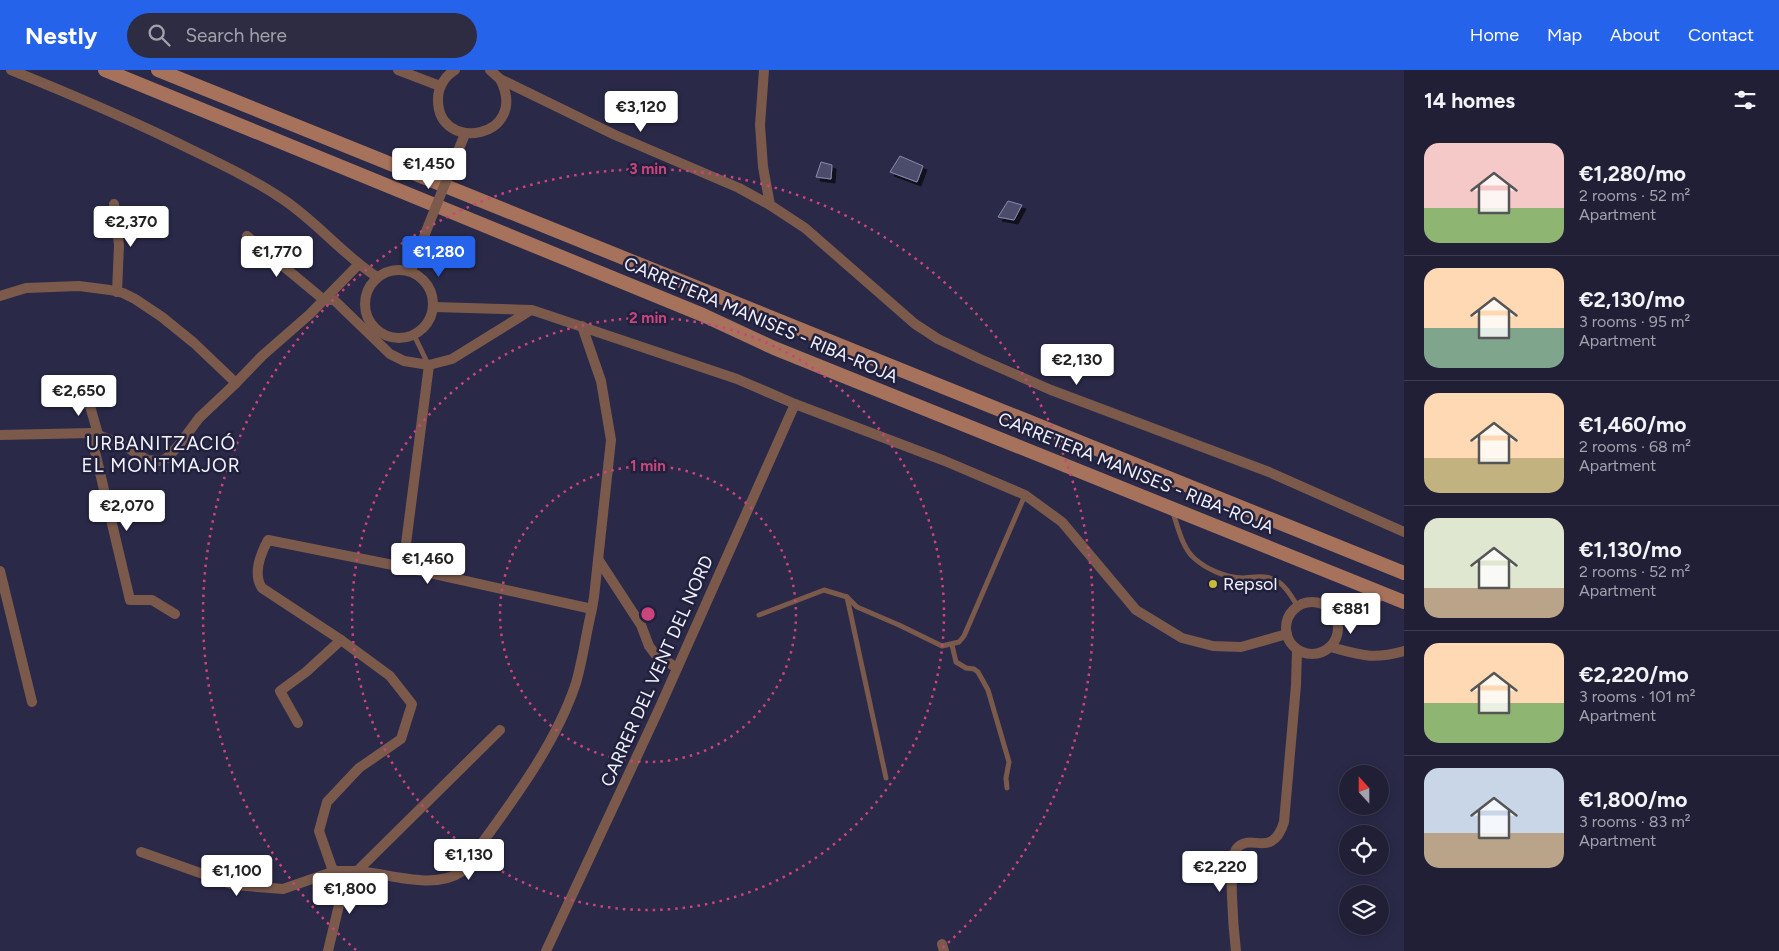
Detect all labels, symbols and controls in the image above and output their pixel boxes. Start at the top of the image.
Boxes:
search box [127,13,477,58]
text: Nestly [25,21,97,50]
icon: search [145,21,173,49]
text: Search here [185,24,287,47]
text: Home [1470,24,1519,46]
text: Map [1547,24,1582,46]
text: About [1610,24,1660,46]
text: Contact [1688,24,1754,46]
icon: filters [1731,86,1759,114]
text: 14 homes [1424,88,1515,113]
pin: €3,120 [600,90,682,133]
text: €3,120 [616,97,666,116]
pin: €1,450 [388,148,470,190]
text: €1,450 [403,154,455,173]
text: 3 min [629,160,667,178]
text: €1,280/mo [1579,161,1686,186]
icon: home [1464,163,1524,223]
text: 2 rooms · 52 m² [1579,186,1690,205]
text: Apartment [1579,205,1656,224]
pin: €2,370 [90,206,172,248]
text: €2,370 [105,212,157,231]
pin: €1,770 [236,236,318,278]
pin: €1,280 [398,236,480,278]
text: €1,770 [252,242,302,261]
text: €1,280 [413,242,465,261]
street label: CARRETERA MANISES - RIBA-ROJA [621,252,901,388]
text: €2,130/mo [1579,287,1685,312]
icon: home [1464,288,1524,348]
text: 2 min [629,309,667,327]
text: 3 rooms · 95 m² [1579,312,1690,331]
text: Apartment [1579,331,1656,350]
pin: €2,130 [1036,344,1118,386]
text: €2,130 [1052,350,1102,369]
pin: €2,650 [38,374,120,417]
text: €2,650 [52,381,106,400]
street label: CARRETERA MANISES - RIBA-ROJA [995,407,1277,539]
text: €1,460/mo [1579,412,1687,437]
icon: home [1464,413,1524,473]
district label: URBANITZACIÓ EL MONTMAJOR [81,432,241,477]
text: 2 rooms · 68 m² [1579,437,1691,456]
text: Apartment [1579,456,1656,475]
text: 1 min [630,457,666,475]
pin: €2,070 [86,490,168,532]
text: €2,070 [100,496,154,515]
text: €1,130/mo [1579,537,1682,562]
icon: home [1464,538,1524,598]
pin: €1,460 [387,542,469,585]
text: €1,460 [402,549,454,568]
street label: CARRER DEL VENT DEL NORD [596,552,718,790]
text: 2 rooms · 52 m² [1579,562,1690,581]
place label: Repsol [1223,573,1278,595]
marker: Repsol [1207,578,1219,590]
text: Apartment [1579,581,1656,600]
pin: €881 [1321,592,1381,635]
text: €881 [1332,599,1370,618]
centre of rings [639,605,657,623]
text: €2,220/mo [1579,662,1689,687]
icon: home [1464,663,1524,723]
text: 3 rooms · 101 m² [1579,687,1695,706]
text: Apartment [1579,706,1656,725]
north arrow [1339,765,1389,815]
map controls [1339,765,1389,935]
text: €1,800/mo [1579,787,1688,812]
icon: home [1464,788,1524,848]
text: 3 rooms · 83 m² [1579,812,1691,831]
button: locate [1339,825,1389,875]
text: Apartment [1579,831,1656,850]
pin: €1,130 [428,838,510,881]
text: €1,130 [445,845,493,864]
pin: €2,220 [1179,850,1261,893]
pin: €1,100 [196,854,278,897]
text: €2,220 [1193,857,1247,876]
text: €1,100 [212,861,262,880]
pin: €1,800 [309,872,391,915]
text: €1,800 [324,879,376,898]
button: layers [1339,885,1389,935]

